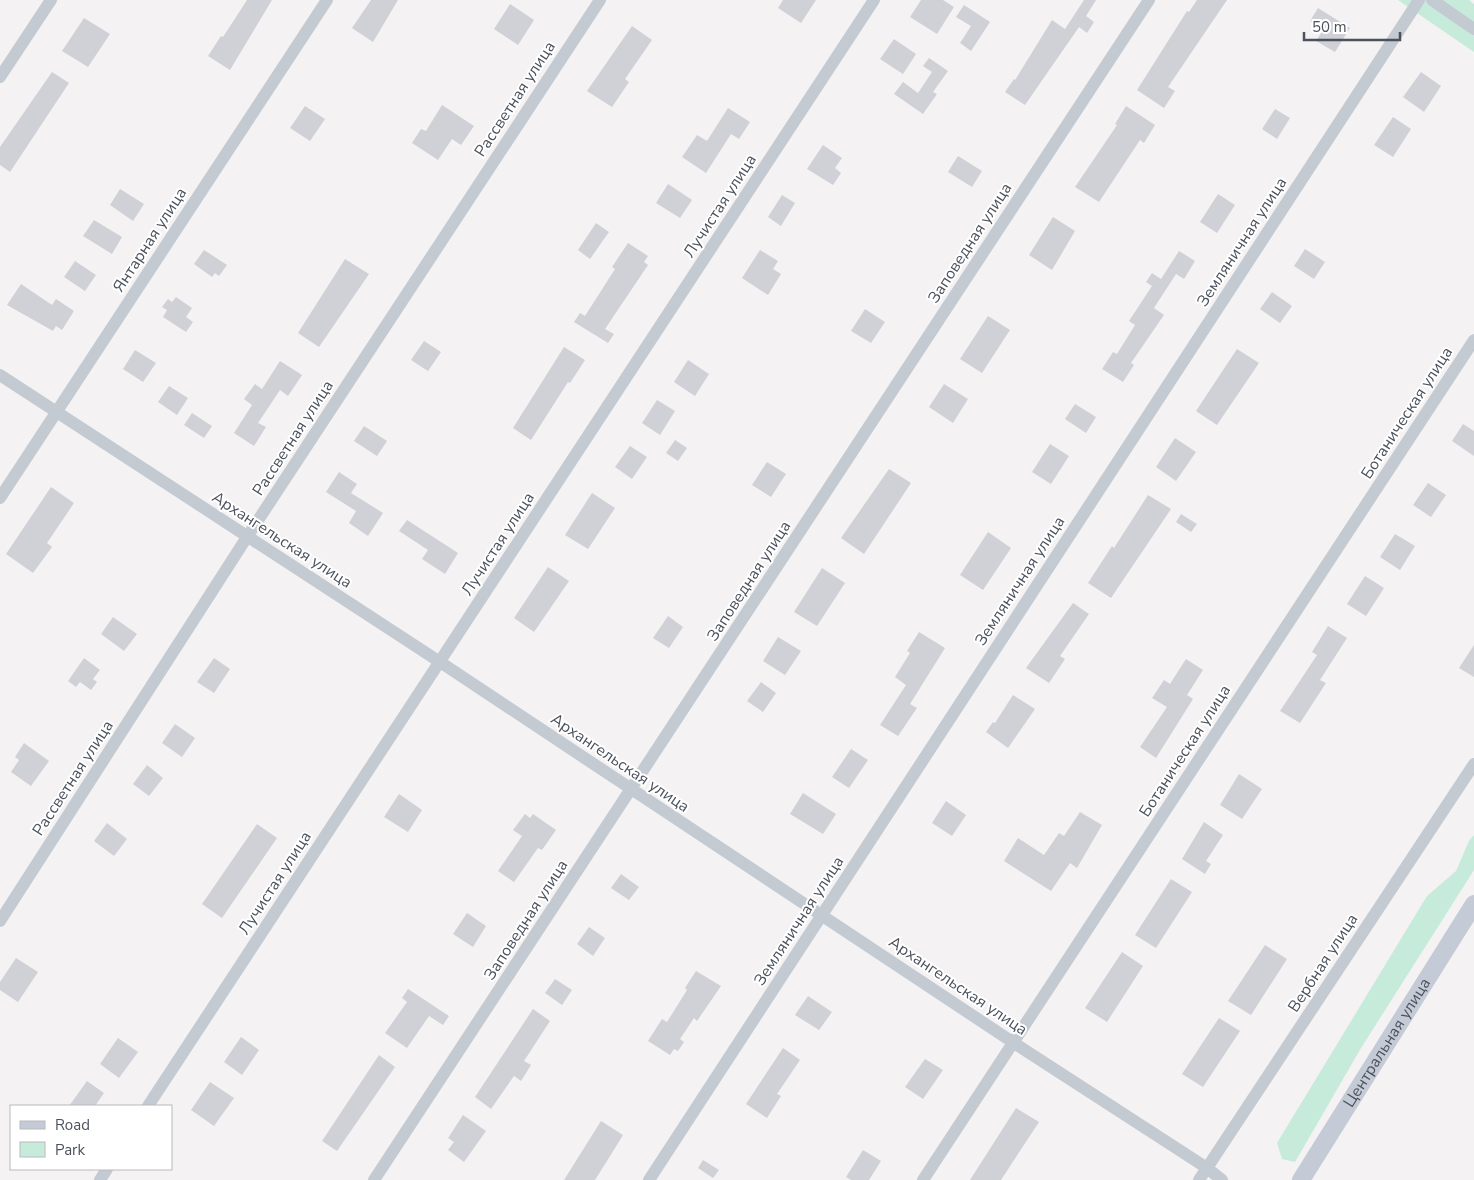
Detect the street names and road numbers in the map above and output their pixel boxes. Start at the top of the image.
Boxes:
street label: Рассветная улица [469,37,561,161]
street label: Лучистая улица [678,150,762,262]
street label: Земляничная улица [1192,173,1292,311]
street label: Заповедная улица [923,178,1017,308]
street label: Янтарная улица [108,183,192,297]
street label: Ботаническая улица [1356,343,1458,483]
street label: Рассветная улица [247,376,339,500]
street label: Архангельская улица [208,486,356,594]
street label: Лучистая улица [456,488,540,600]
street label: Земляничная улица [970,512,1070,650]
street label: Заповедная улица [702,516,796,646]
street label: Ботаническая улица [1134,681,1236,821]
street label: Архангельская улица [546,708,694,818]
street label: Рассветная улица [27,716,119,840]
street label: Лучистая улица [233,827,317,939]
street label: Земляничная улица [749,852,849,990]
street label: Заповедная улица [479,855,573,985]
street label: Вербная улица [1283,909,1363,1017]
street label: Архангельская улица [884,931,1032,1041]
street label: Центральная улица [1338,974,1436,1112]

